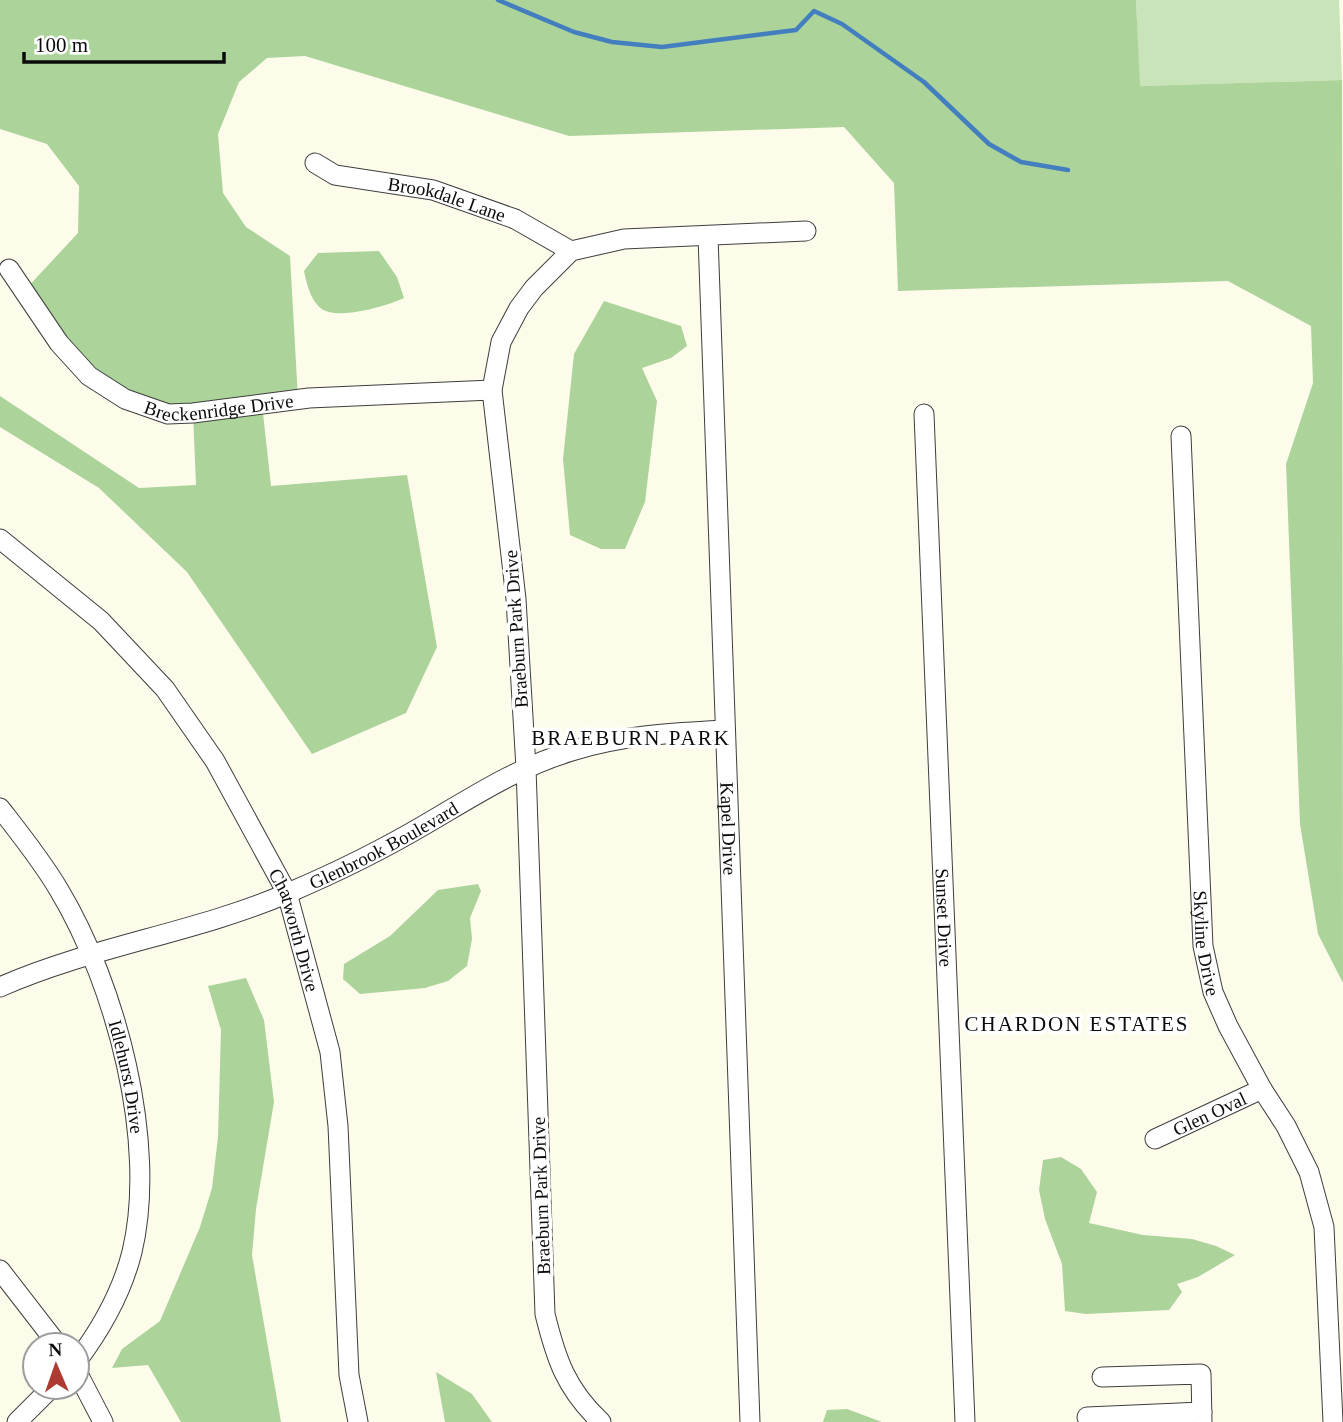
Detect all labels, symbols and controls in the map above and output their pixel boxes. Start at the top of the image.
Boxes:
scale bar [24,21,224,65]
text: 100 m [35,33,88,57]
street label: Brookdale Lane [387,173,509,225]
street label: Breckenridge Drive [142,390,295,425]
street label: Braeburn Park Drive [500,549,532,709]
district label: BRAEBURN PARK [531,726,731,750]
street label: Kapel Drive [717,782,741,876]
street label: Glenbrook Boulevard [306,797,462,893]
street label: Chatworth Drive [265,865,324,994]
street label: Sunset Drive [932,868,957,967]
street label: Skyline Drive [1190,890,1224,998]
district label: CHARDON ESTATES [965,1012,1189,1036]
street label: Idlehurst Drive [105,1017,148,1135]
street label: Glen Oval [1169,1087,1249,1140]
street label: Braeburn Park Drive [528,1117,554,1275]
north arrow [21,1331,91,1401]
text: N [48,1339,63,1360]

